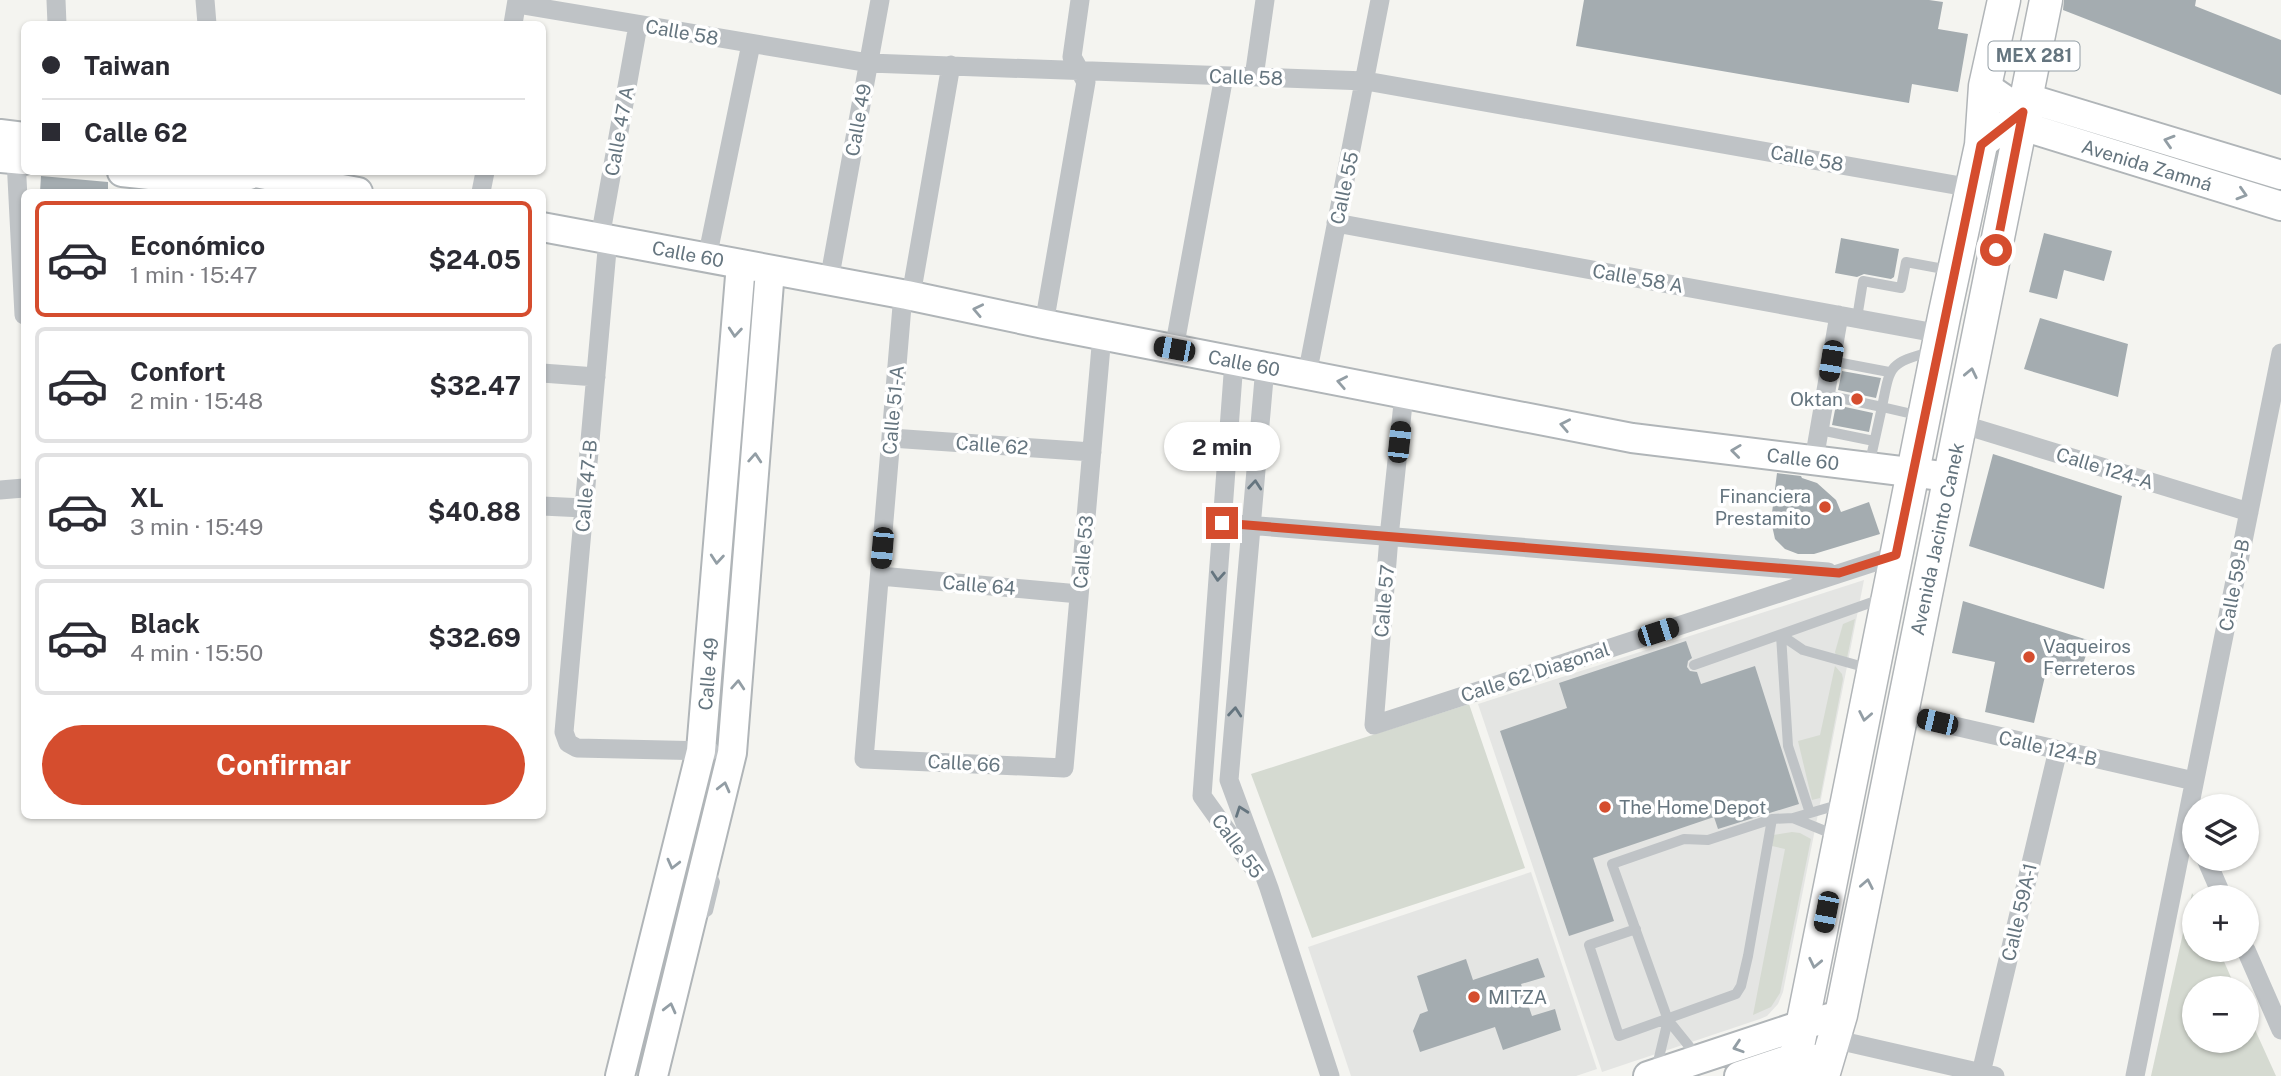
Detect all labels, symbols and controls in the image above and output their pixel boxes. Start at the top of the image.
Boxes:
street label: Calle 58 [644,15,720,49]
road number: MEX 281 [1988,42,2080,70]
text: Taiwan [84,50,170,81]
street label: Calle 58 [1209,65,1283,89]
street label: Calle 49 [841,82,875,158]
street label: Calle 47 A [600,84,638,178]
text: Calle 62 [84,117,187,148]
one-way arrow [2163,134,2175,149]
street label: Avenida Zamná [2079,135,2215,195]
street label: Calle 58 [1769,141,1845,175]
street label: Calle 55 [1326,150,1362,226]
one-way arrow [2236,186,2248,201]
icon: car [46,228,109,291]
text: Económico [130,230,265,261]
route start [1980,234,2012,266]
street label: Calle 60 [650,236,726,272]
text: $24.05 [428,244,521,275]
street label: Calle 58 A [1591,259,1685,297]
text: 1 min · 15:47 [130,261,258,288]
one-way arrow [972,304,984,319]
one-way arrow [728,327,743,338]
car [1152,335,1197,363]
car [1818,339,1845,383]
street label: Calle 60 [1206,345,1282,381]
icon: car [46,354,109,417]
text: Confort [130,356,226,387]
street label: Calle 51-A [878,364,908,456]
one-way arrow [1962,367,1977,379]
text: $32.47 [429,370,521,401]
one-way arrow [1336,375,1348,390]
text: 2 min · 15:48 [130,387,263,414]
place label: Oktan [1790,388,1843,410]
marker: Oktan [1849,391,1865,407]
one-way arrow [1559,418,1571,433]
car [1387,420,1412,464]
callout: 2 min [1164,421,1280,470]
street label: Calle 62 [955,431,1029,459]
text: 2 min [1192,433,1252,460]
street label: Calle 47-B [571,439,601,533]
street label: Avenida Jacinto Canek [1906,440,1968,637]
one-way arrow [1730,443,1742,458]
street label: Calle 124-A [2054,443,2156,493]
street label: Calle 60 [1766,444,1840,474]
one-way arrow [747,452,762,463]
icon: car [46,480,109,543]
one-way arrow [1247,480,1262,491]
text: XL [130,482,164,513]
place label: Financiera Prestamito [1715,485,1811,529]
text: $40.88 [428,496,521,527]
marker: Financiera Prestamito [1817,499,1833,515]
route end [1206,507,1238,539]
text: 3 min · 15:49 [130,513,263,540]
street label: Calle 53 [1069,514,1097,590]
car [870,526,895,570]
street label: Calle 59-B [2214,537,2254,633]
one-way arrow [710,554,725,565]
street label: Calle 57 [1370,564,1398,638]
one-way arrow [1211,570,1226,581]
street label: Calle 64 [942,571,1016,599]
icon: car [46,606,109,669]
text: Black [130,608,200,639]
car [1635,616,1682,648]
text: $32.69 [428,622,521,653]
place label: Vaqueiros Ferreteros [2043,635,2135,679]
street label: Calle 49 [694,637,722,711]
street label: Calle 62 Diagonal [1458,638,1612,706]
text: 4 min · 15:50 [130,639,263,666]
marker: Vaqueiros Ferreteros [2021,649,2037,665]
one-way arrow [730,679,745,690]
one-way arrow [1227,706,1242,717]
car [1915,707,1960,737]
one-way arrow [1858,710,1873,722]
button: Confirmar [42,725,525,805]
street label: Calle 124-B [1997,726,2099,770]
street label: Calle 66 [927,750,1001,776]
one-way arrow [716,781,730,793]
map controls [2182,794,2259,1053]
button: layers [2182,794,2259,871]
place label: The Home Depot [1619,796,1766,818]
marker: The Home Depot [1597,799,1613,815]
one-way arrow [1235,805,1249,817]
street label: Calle 55 [1207,810,1269,882]
one-way arrow [667,858,681,870]
street label: Calle 59A-1 [1997,861,2041,963]
one-way arrow [1859,878,1874,890]
button: + [2182,885,2259,962]
car [1812,889,1841,935]
one-way arrow [1809,957,1824,969]
button: − [2182,976,2259,1053]
place label: MITZA [1488,986,1547,1008]
marker: MITZA [1466,989,1482,1005]
one-way arrow [662,1002,676,1014]
one-way arrow [1732,1038,1744,1053]

